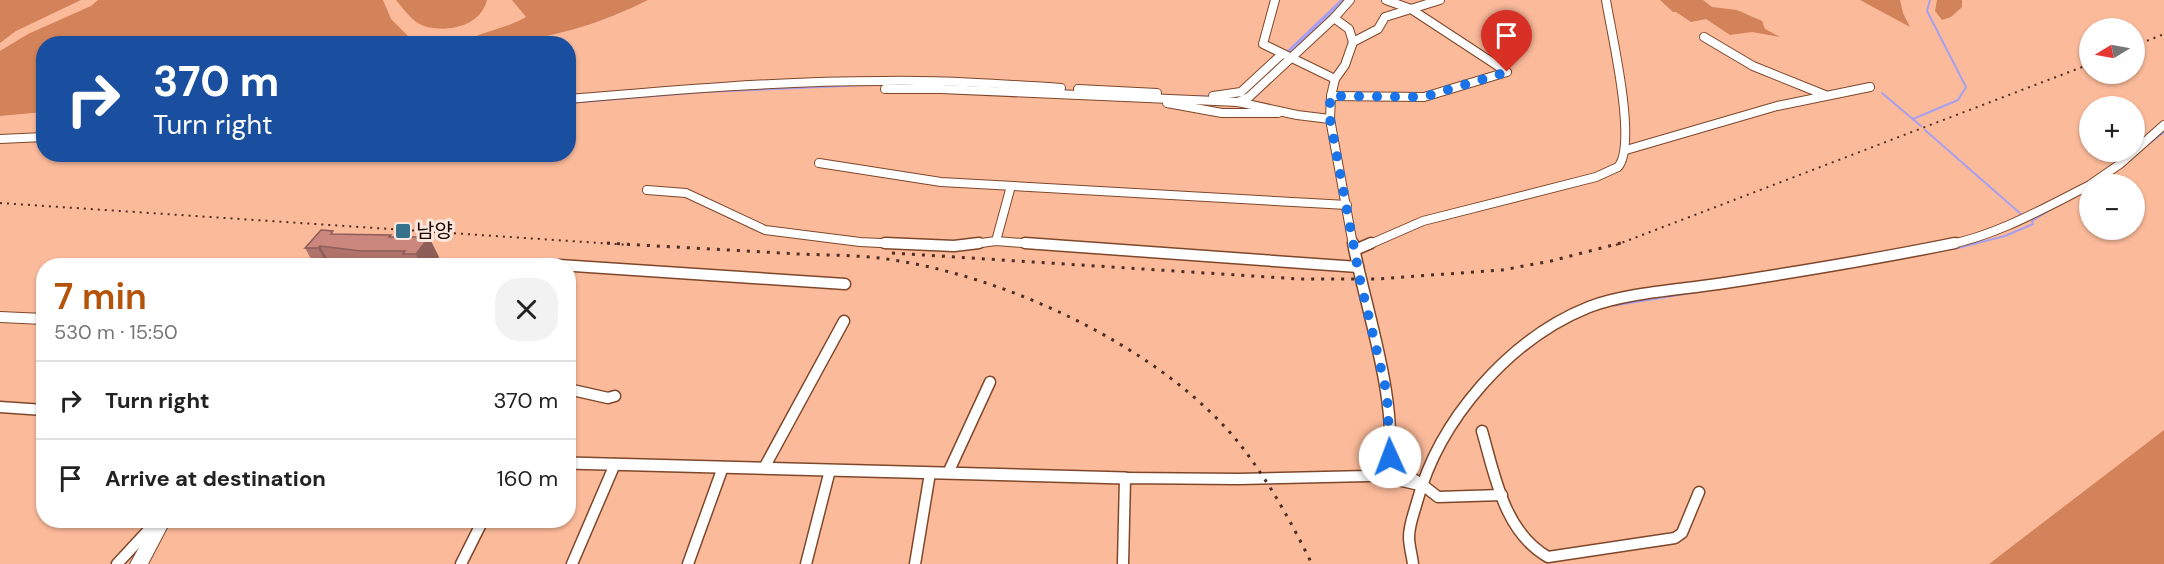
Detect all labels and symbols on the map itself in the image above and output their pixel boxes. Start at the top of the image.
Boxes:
pin [1481,10,1532,72]
north arrow [2079,18,2145,84]
place label: 남양 [416,218,453,244]
marker: 남양 [394,222,412,240]
position arrow [1358,425,1422,489]

